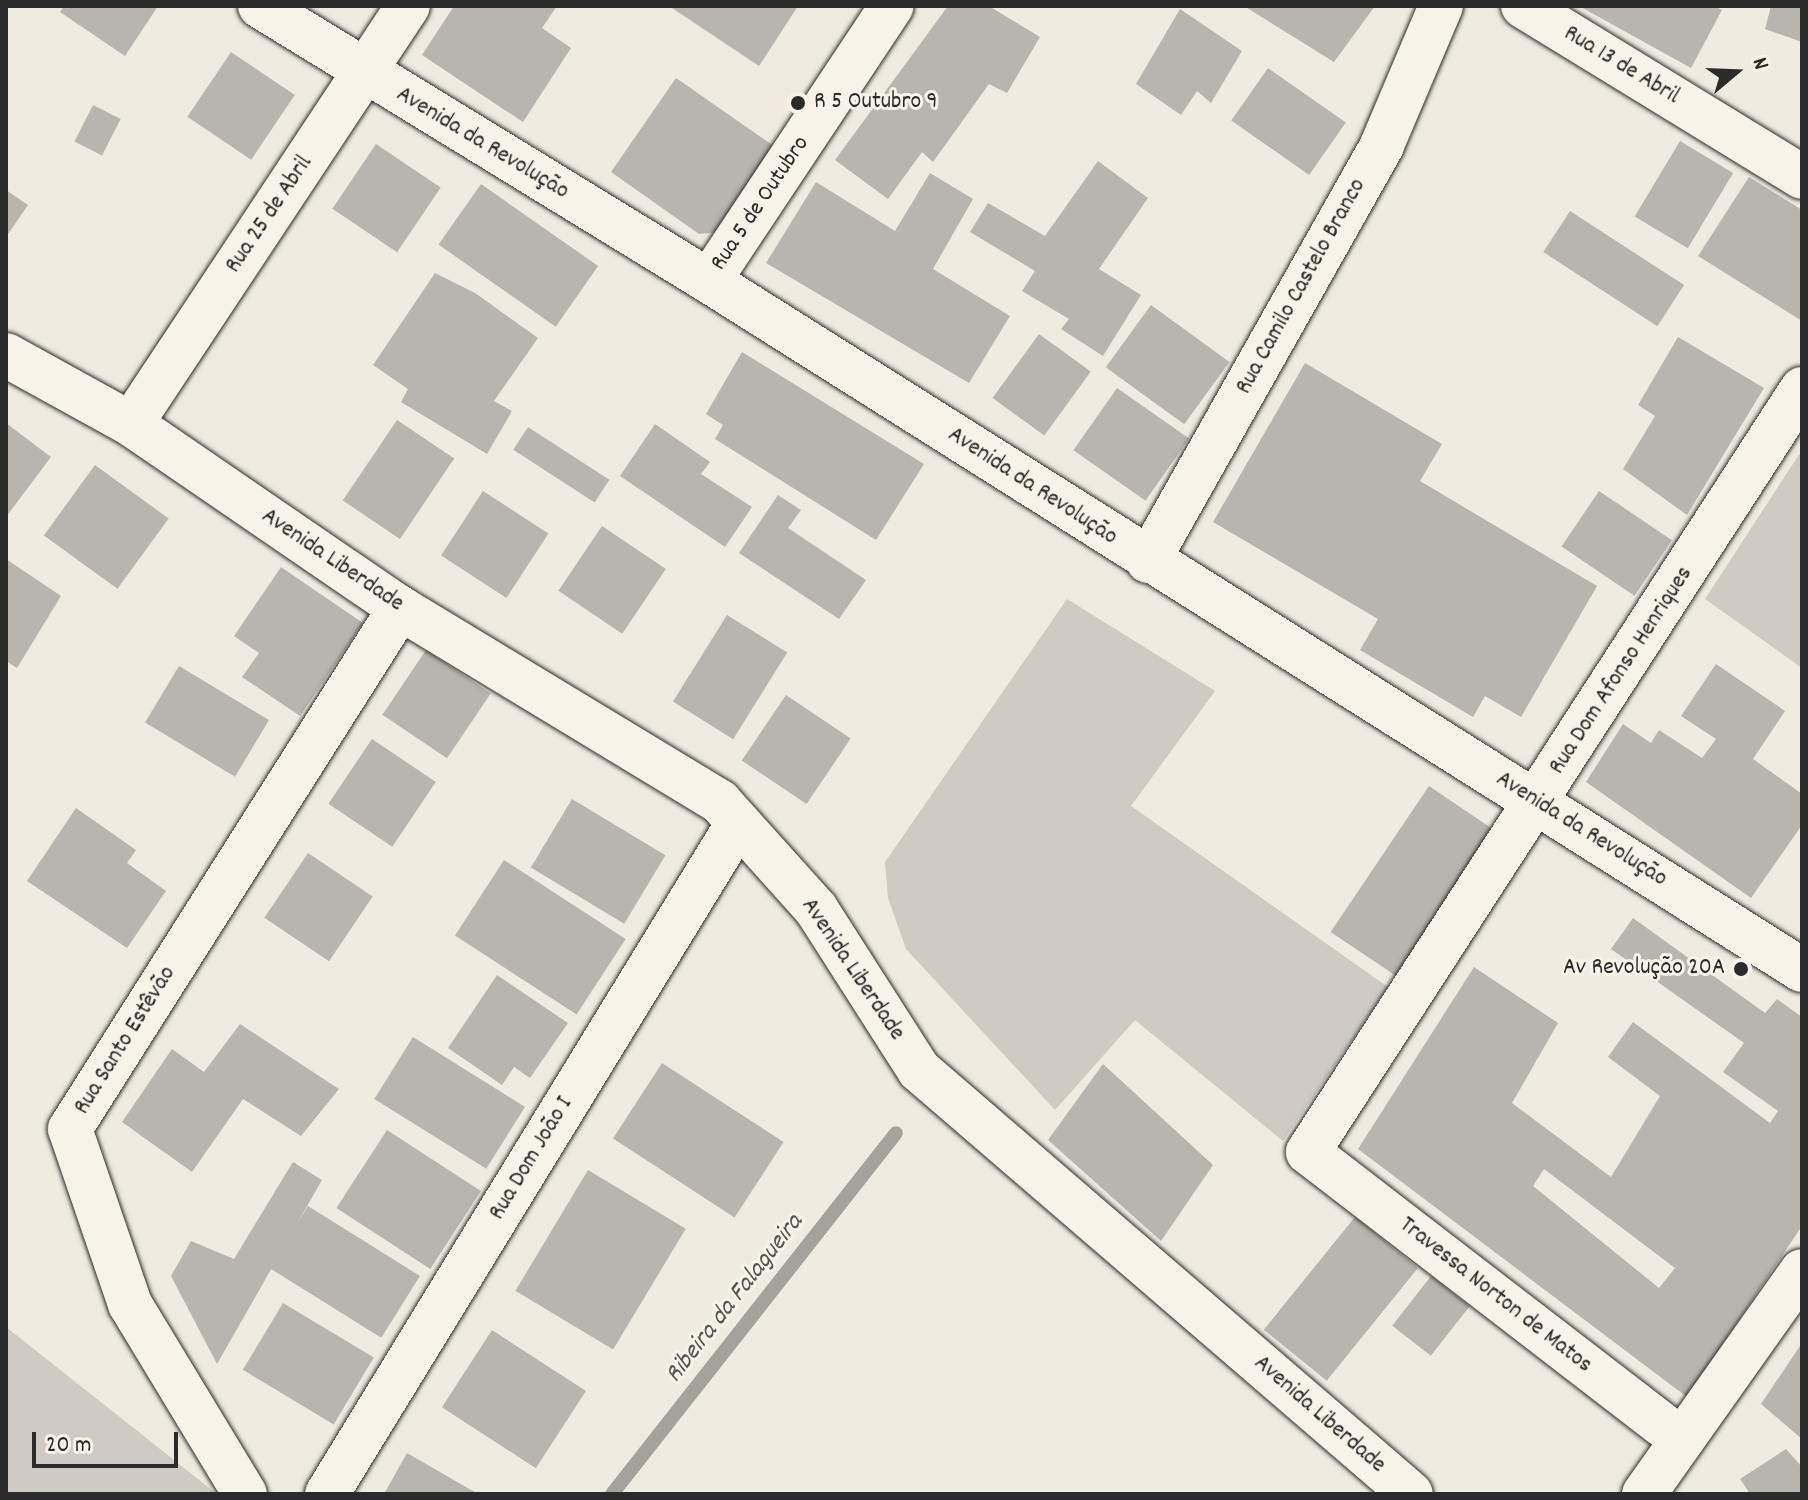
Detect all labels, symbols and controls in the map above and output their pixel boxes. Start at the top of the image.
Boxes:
street label: Rua 13 de Abril [1558,20,1684,112]
north arrow [1696,32,1776,112]
text: N [1743,54,1776,74]
street label: Avenida da Revolução [390,81,574,207]
place label: R 5 Outubro 9 [814,89,938,117]
marker: R 5 Outubro 9 [789,94,807,112]
street label: Rua 5 de Outubro [705,131,817,277]
street label: Rua 25 de Abril [220,151,320,279]
street label: Rua Camilo Castelo Branco [1231,174,1373,400]
street label: Avenida da Revolução [942,421,1122,553]
street label: Avenida Liberdade [255,503,409,619]
street label: Rua Dom Afonso Henriques [1544,562,1700,780]
street label: Avenida da Revolução [1490,766,1672,894]
street label: Avenida Liberdade [794,893,910,1047]
place label: Av Revolução 20A [1563,955,1725,983]
marker: Av Revolução 20A [1732,960,1750,978]
street label: Rua Santo Estêvão [69,961,183,1121]
street label: Rua Dom João I [484,1092,580,1226]
water label: Ribeira da Falagueira [659,1208,811,1390]
street label: Travessa Norton de Matos [1393,1212,1597,1380]
street label: Avenida Liberdade [1247,1350,1391,1480]
scale bar [36,1416,182,1466]
text: 20 m [46,1429,92,1463]

